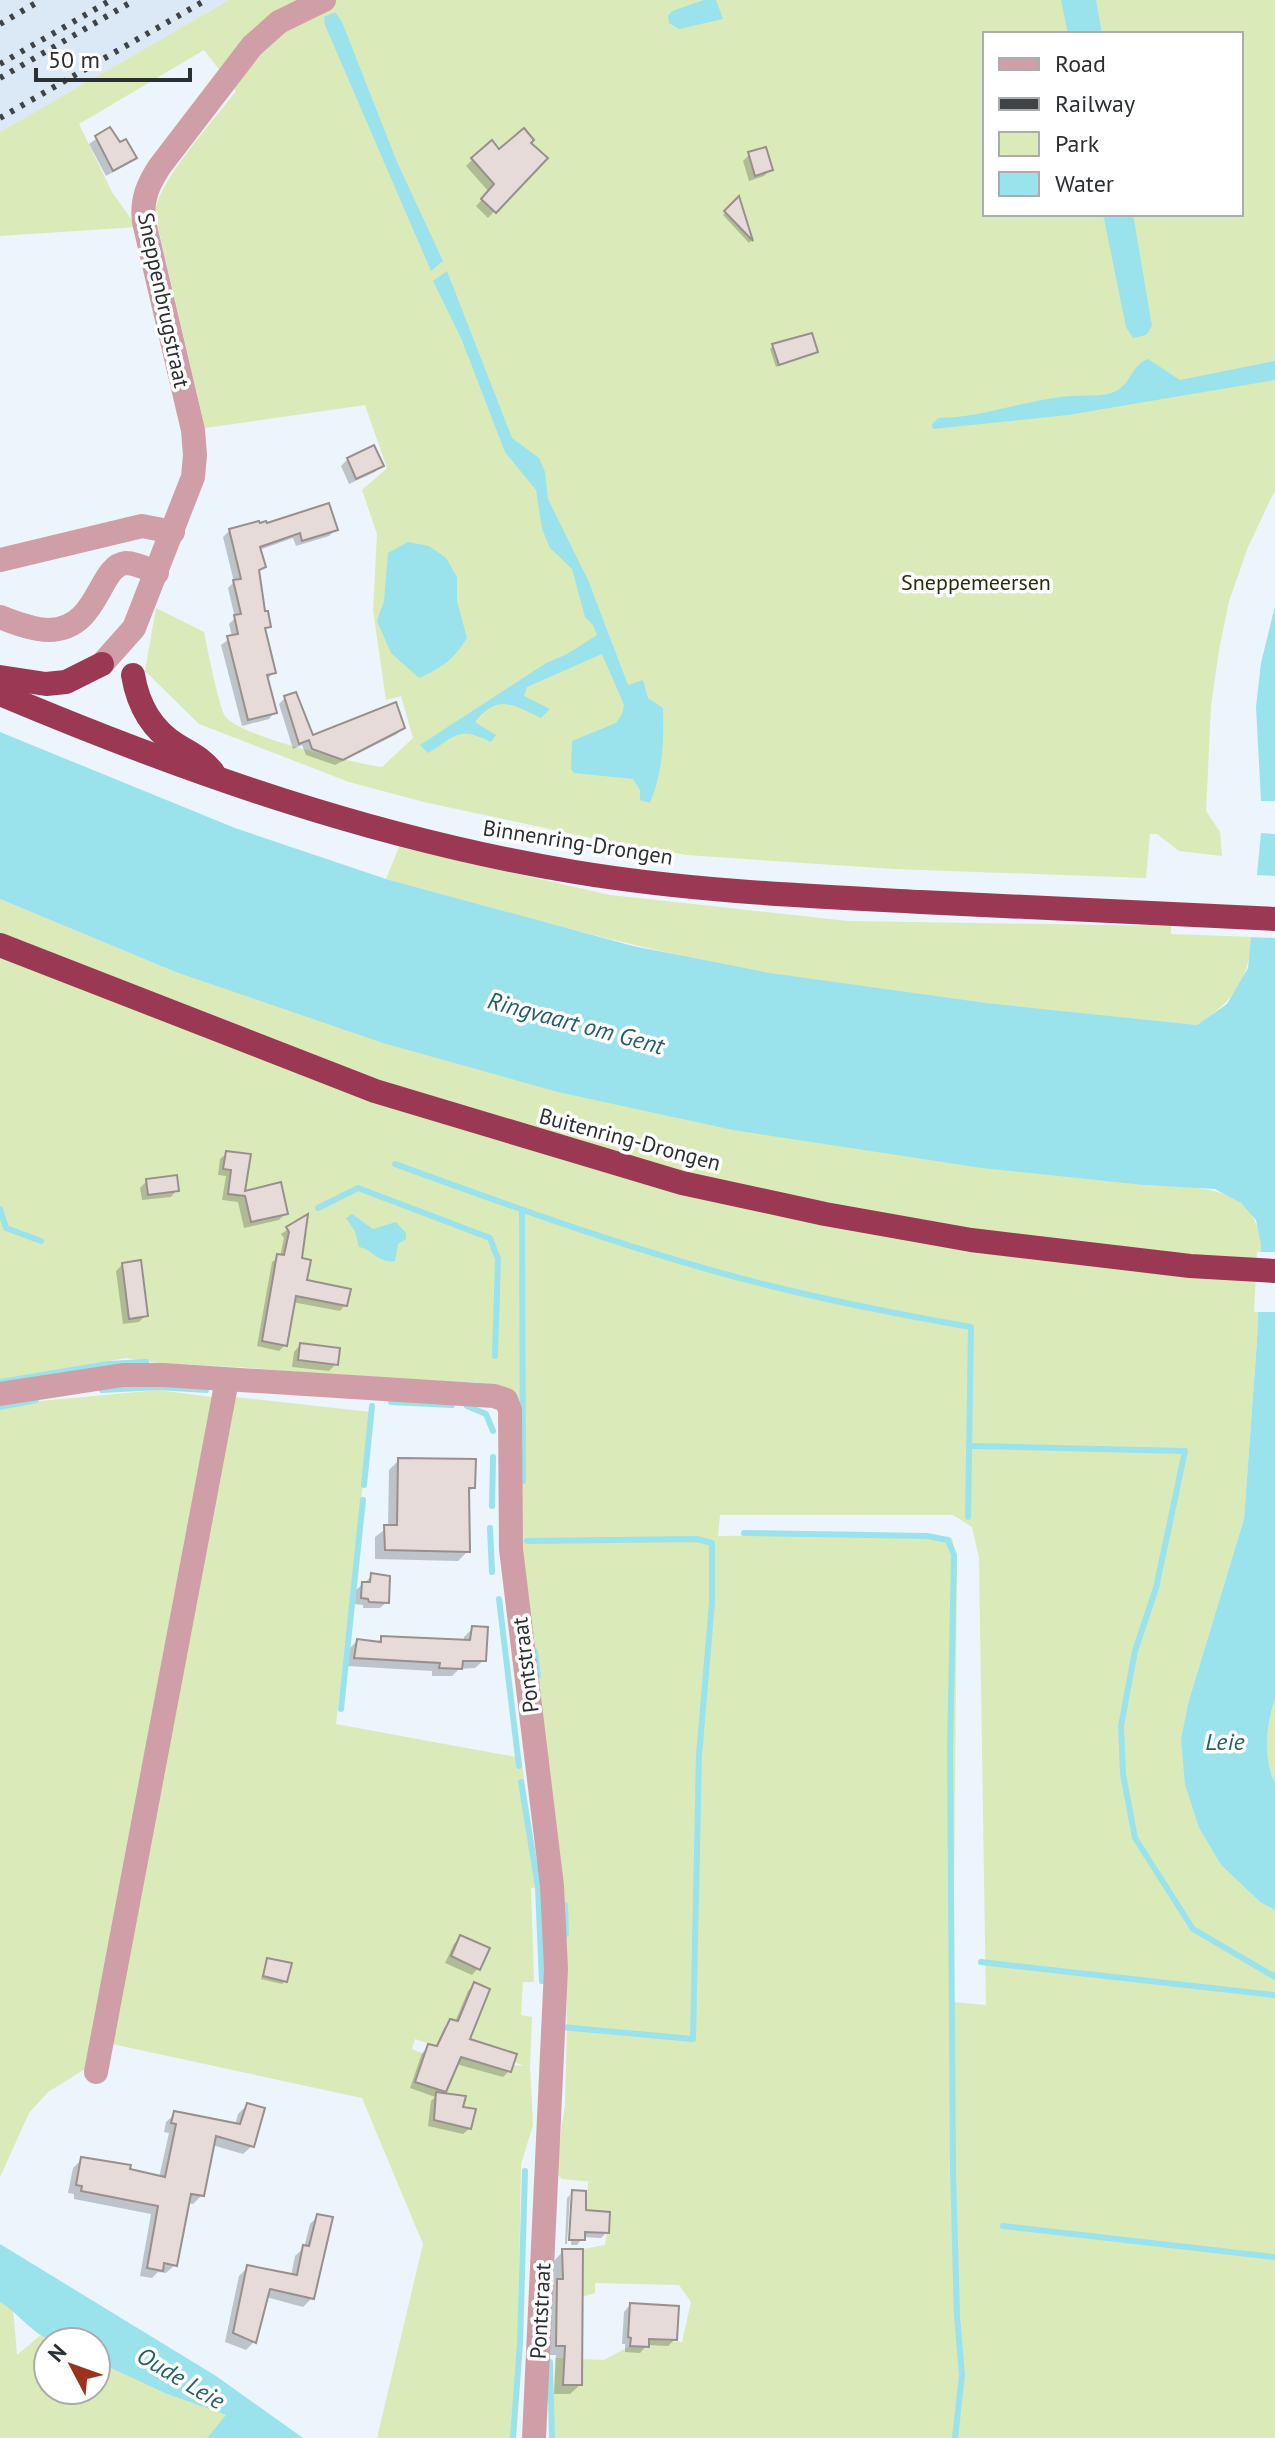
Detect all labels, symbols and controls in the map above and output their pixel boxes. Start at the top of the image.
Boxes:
scale bar [36,32,190,82]
legend [983,32,1243,216]
text: 50 m [48,44,100,75]
text: Road [1055,48,1106,79]
text: Railway [1055,88,1135,119]
text: Park [1055,128,1100,159]
text: Water [1055,168,1114,199]
street label: Sneppenbrugstraat [132,210,196,391]
park label: Sneppemeersen [901,568,1051,596]
street label: Binnenring-Drongen [481,813,675,871]
water label: Ringvaart om Gent [484,985,669,1062]
street label: Buitenring-Drongen [536,1101,724,1177]
street label: Pontstraat [505,1615,545,1714]
water label: Leie [1205,1726,1245,1757]
street label: Pontstraat [523,2262,557,2360]
north arrow [32,2326,112,2406]
text: N [42,2338,72,2368]
water label: Oude Leie [131,2340,231,2416]

